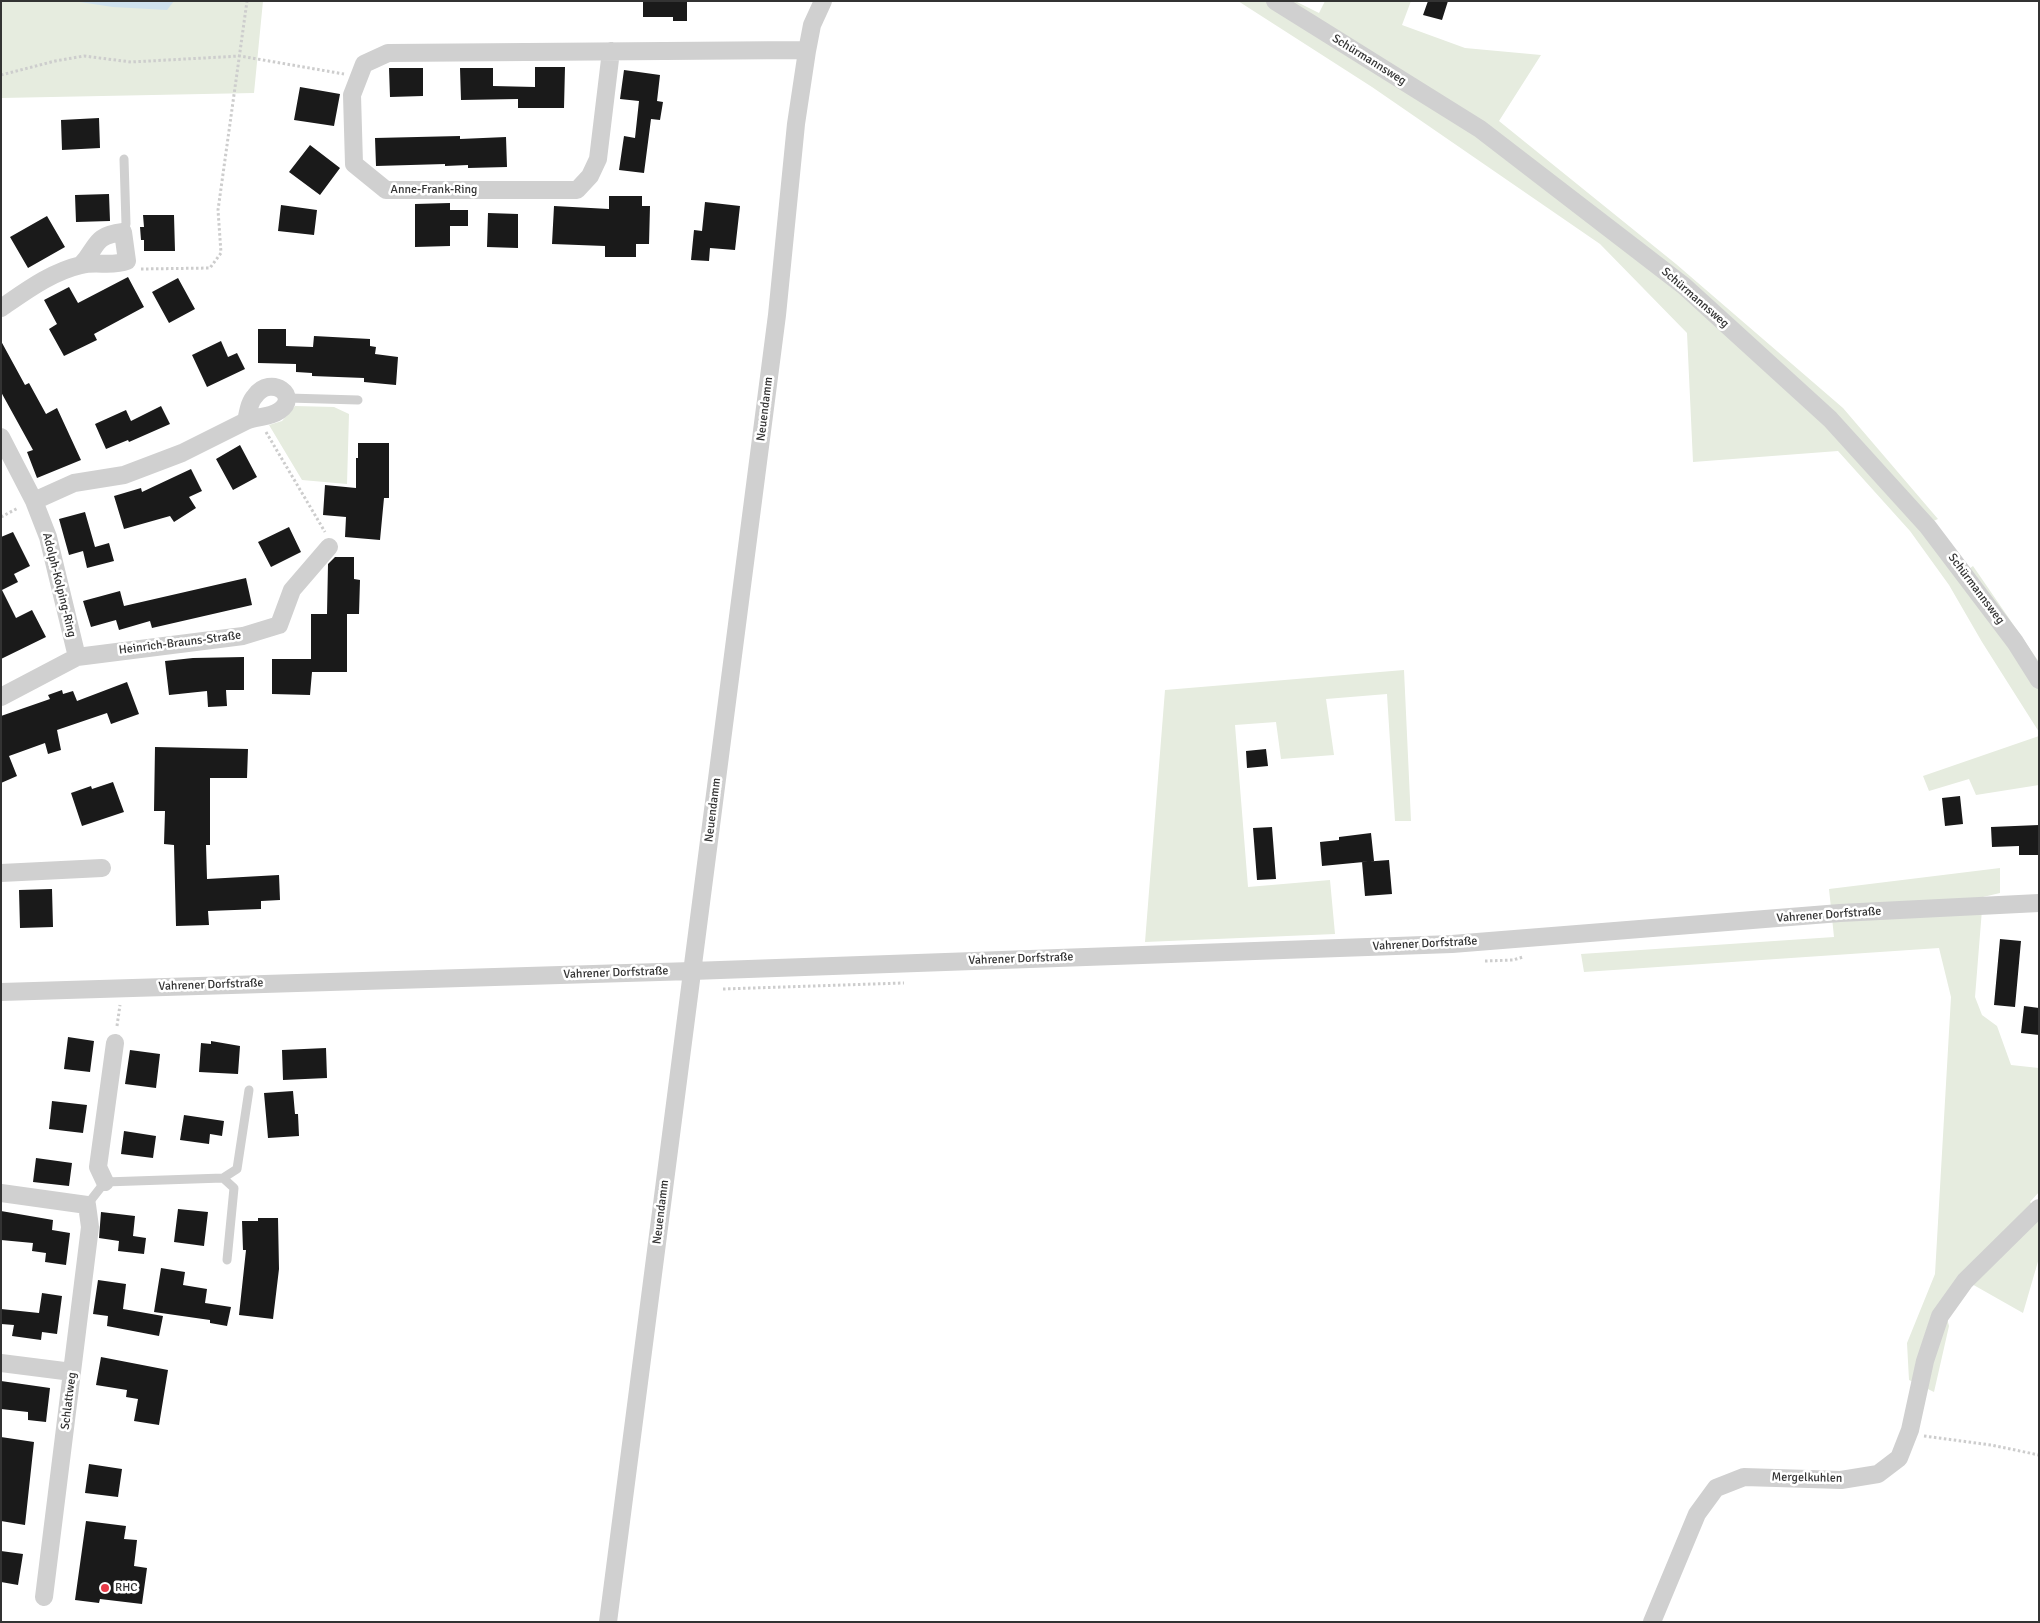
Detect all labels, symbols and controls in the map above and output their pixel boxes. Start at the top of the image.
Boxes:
street label: Schürmannsweg [1329,31,1409,89]
street label: Anne-Frank-Ring [391,183,477,197]
street label: Schürmannsweg [1658,265,1732,331]
street label: Neuendamm [754,376,776,442]
street label: Adolph-Kolping-Ring [39,531,79,639]
street label: Schürmannsweg [1945,551,2007,627]
street label: Heinrich-Brauns-Straße [118,628,242,658]
street label: Neuendamm [702,777,724,843]
street label: Vahrener Dorfstraße [1776,904,1882,926]
street label: Vahrener Dorfstraße [1372,934,1478,954]
street label: Vahrener Dorfstraße [968,950,1074,968]
street label: Vahrener Dorfstraße [563,964,669,982]
street label: Vahrener Dorfstraße [158,976,264,994]
street label: Neuendamm [650,1179,672,1245]
street label: Schlattweg [58,1371,80,1431]
street label: Mergelkuhlen [1772,1470,1842,1486]
place label: RHC [115,1581,138,1595]
marker: RHC [99,1582,111,1594]

